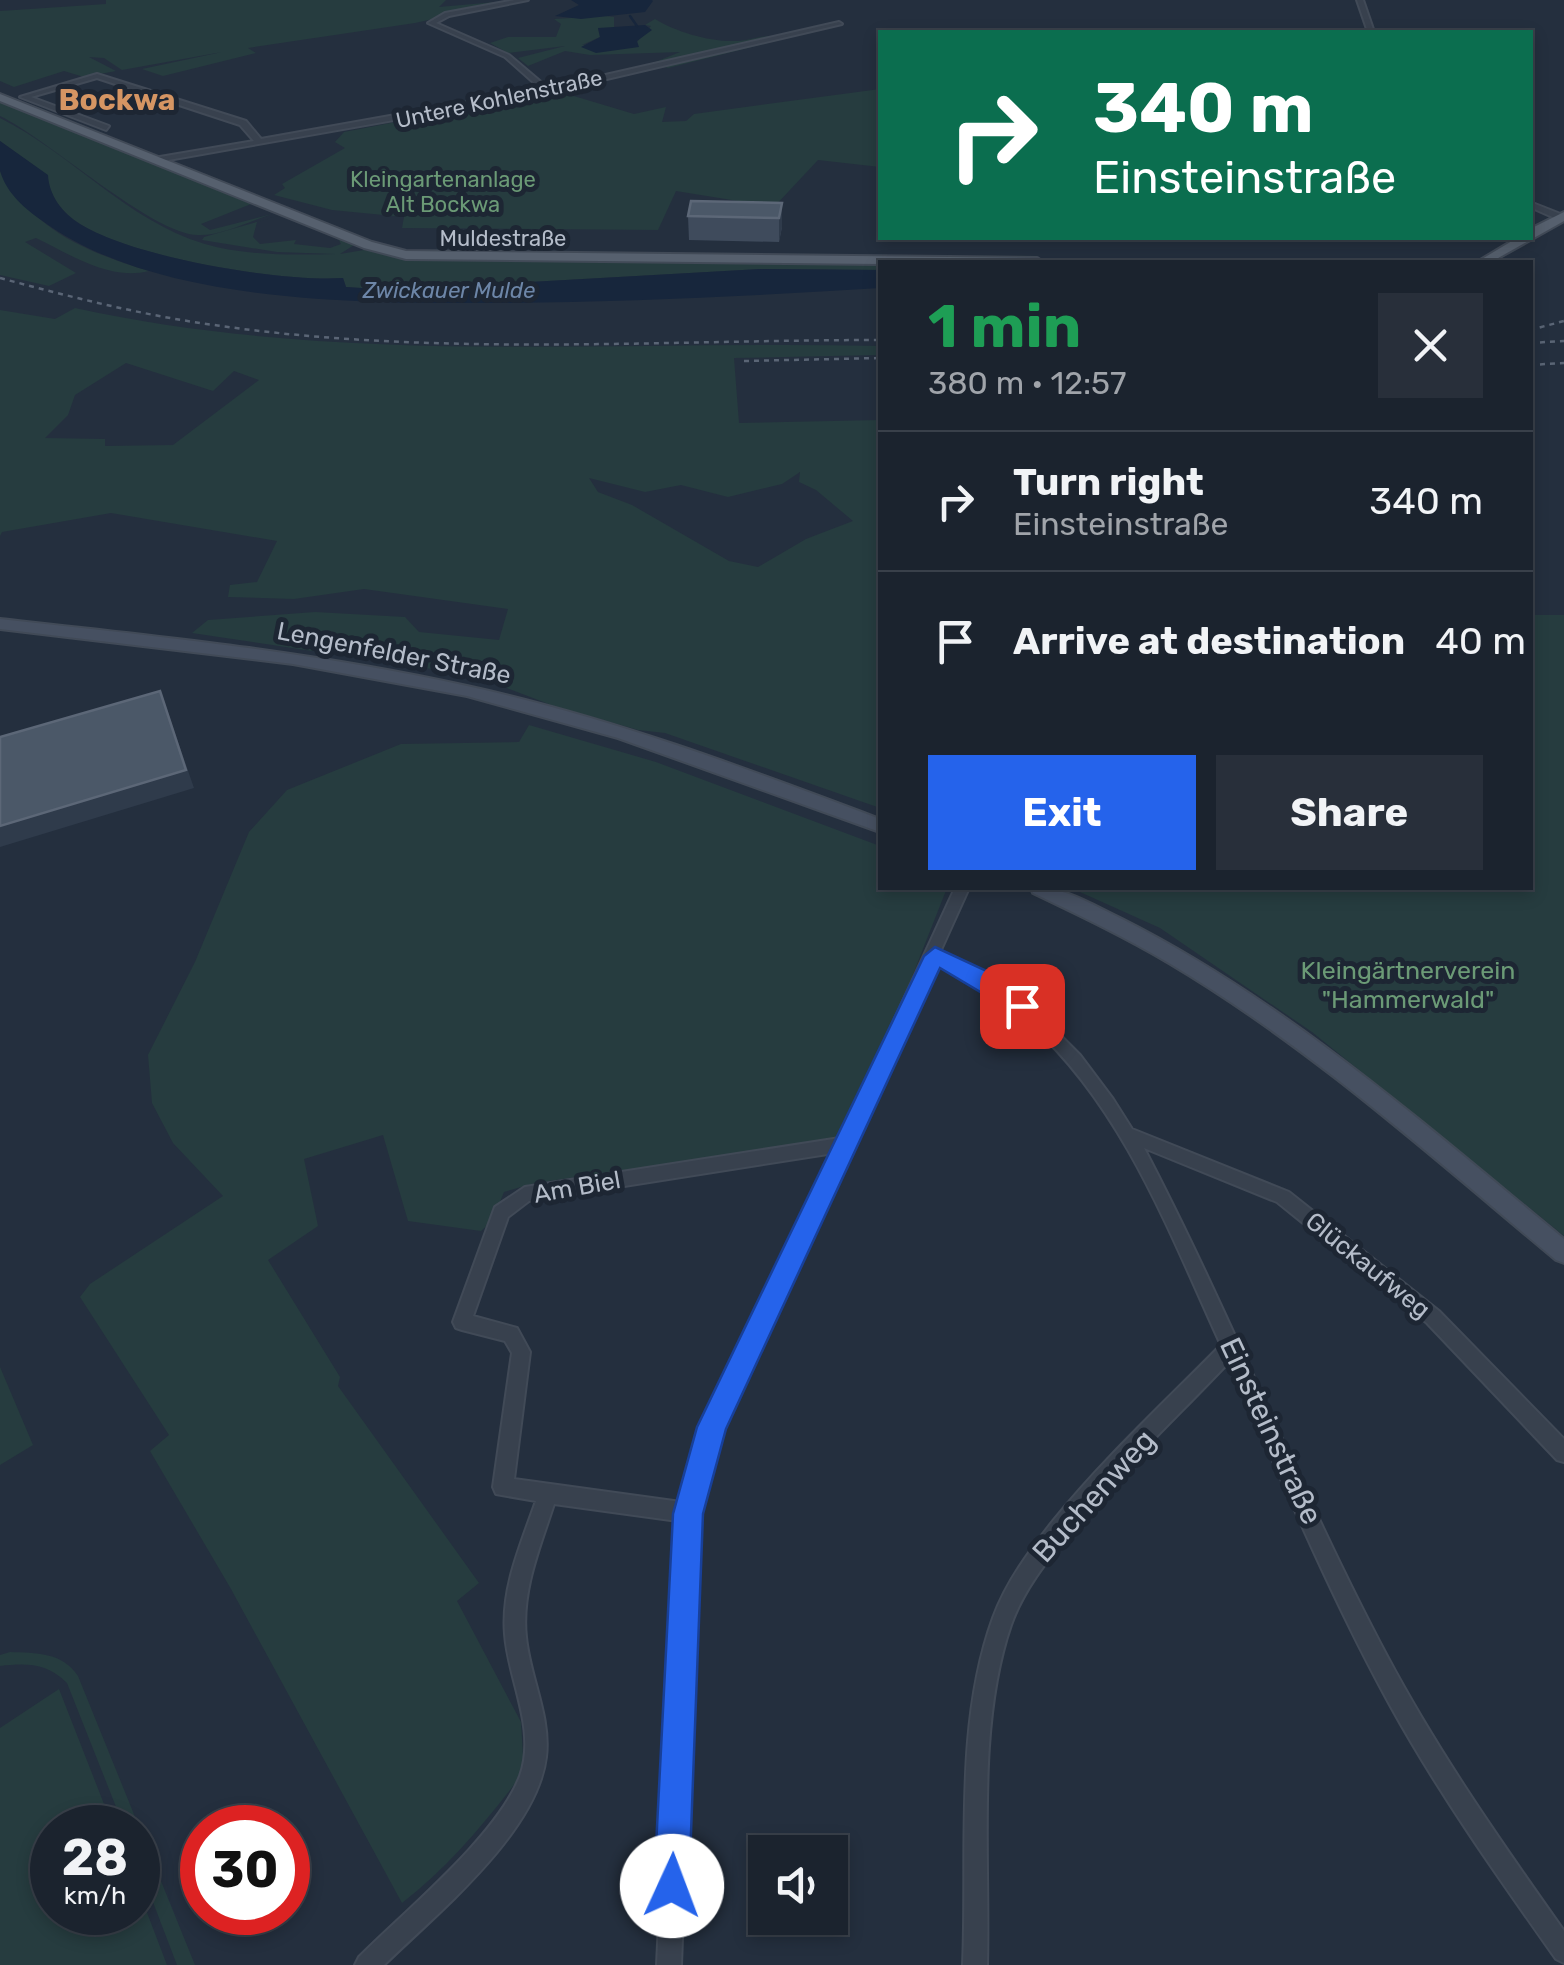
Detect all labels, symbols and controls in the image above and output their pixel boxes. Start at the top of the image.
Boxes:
street label: Untere Kohlenstraße [393,64,605,134]
text: 340 m [1093,67,1314,150]
icon: right [928,70,1058,200]
district label: Bockwa [58,82,176,118]
text: Einsteinstraße [1093,151,1396,204]
park label: Kleingartenanlage Alt Bockwa [350,166,536,218]
street label: Muldestraße [440,225,566,252]
water label: Zwickauer Mulde [362,277,535,304]
text: 1 min [928,291,1081,362]
button: close [1378,293,1483,398]
text: 380 m · 12:57 [928,364,1127,402]
text: Turn right [1013,459,1204,505]
icon: right [928,474,983,529]
text: 340 m [1369,478,1483,524]
text: Einsteinstraße [1013,505,1229,543]
icon: arrive [928,614,983,669]
street label: Lengenfelder Straße [275,616,513,690]
text: Arrive at destination [1013,618,1405,664]
text: 40 m [1435,618,1526,664]
button: Exit [928,755,1196,870]
button: Share [1216,755,1483,870]
park label: Kleingärtnerverein "Hammerwald" [1301,956,1515,1014]
pin [980,964,1065,1049]
icon: arrive [995,979,1050,1034]
street label: Am Biel [531,1165,623,1209]
street label: Glückaufweg [1300,1206,1436,1324]
street label: Einsteinstraße [1212,1332,1330,1530]
street label: Buchenweg [1025,1422,1163,1570]
speed limit sign: 30 [180,1805,310,1935]
text: 28 [62,1828,128,1888]
position arrow [620,1834,724,1938]
map controls [748,1835,848,1935]
button: sound [748,1835,848,1935]
text: km/h [64,1881,126,1910]

